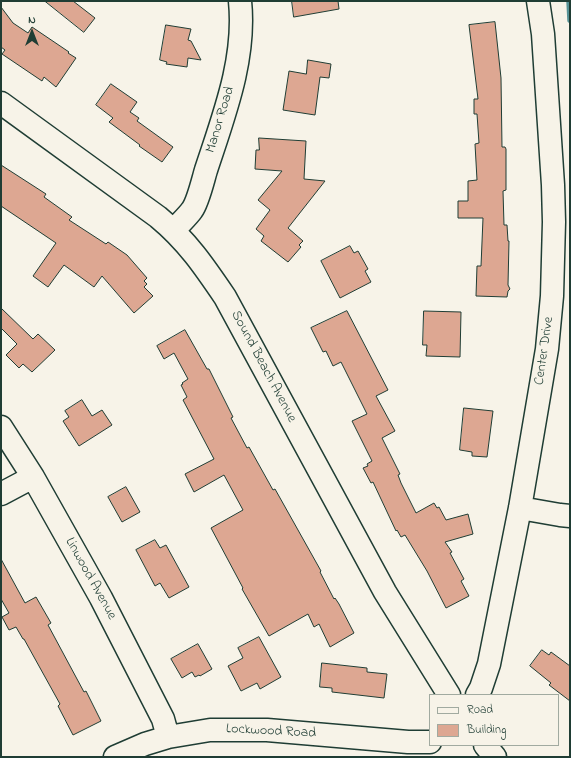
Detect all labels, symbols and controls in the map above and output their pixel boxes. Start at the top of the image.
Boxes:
north arrow [12,12,52,52]
text: N [28,12,36,28]
street label: Manor Road [203,85,239,155]
street label: Sound Beach Avenue [226,308,300,426]
street label: Center Drive [532,316,558,386]
street label: Linwood Avenue [60,535,120,623]
legend [429,694,559,746]
text: Road [467,701,493,719]
street label: Lockwood Road [226,721,316,743]
text: Building [467,721,506,739]

